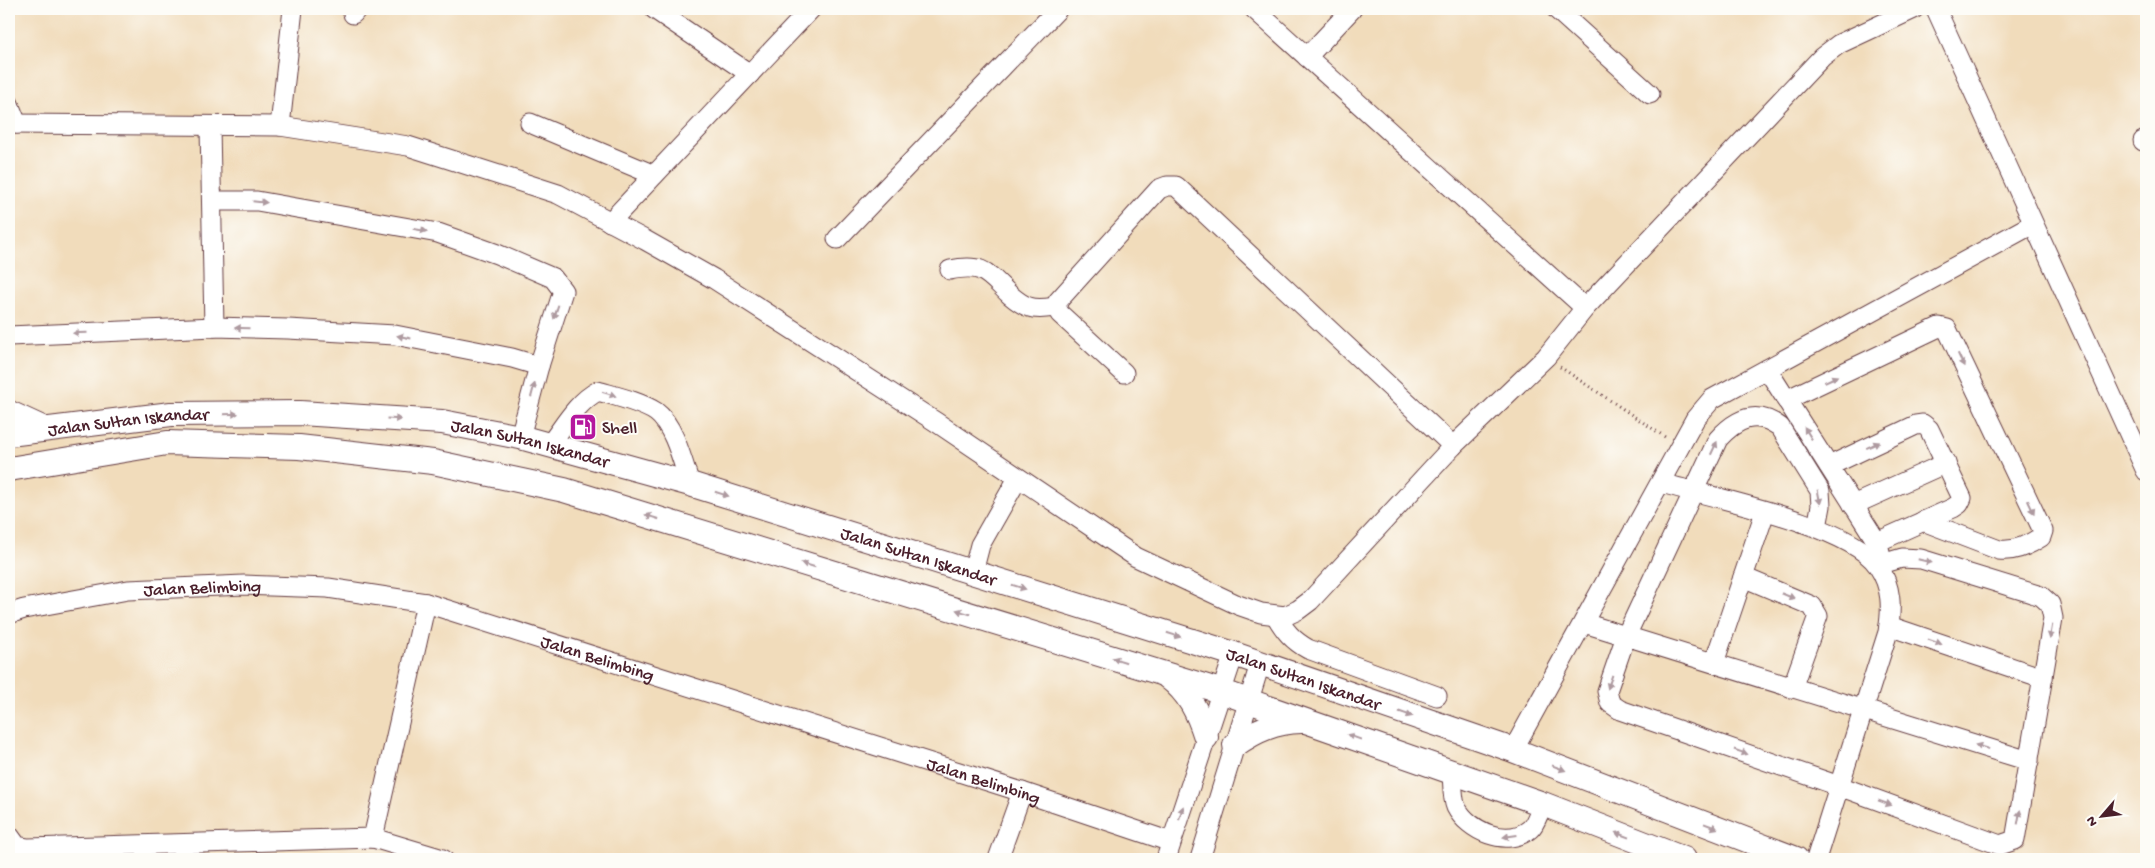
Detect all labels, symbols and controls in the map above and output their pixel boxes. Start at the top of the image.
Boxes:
one-way arrow [253,198,269,206]
one-way arrow [413,226,429,234]
one-way arrow [552,305,560,320]
one-way arrow [234,324,250,332]
one-way arrow [72,329,88,337]
one-way arrow [397,333,412,341]
one-way arrow [1958,353,1966,367]
one-way arrow [1823,375,1838,383]
one-way arrow [529,382,537,397]
one-way arrow [602,391,617,399]
street label: Jalan Sultan Iskandar [47,406,210,442]
one-way arrow [224,409,240,417]
fuel station icon: Shell [568,412,598,442]
one-way arrow [386,415,402,423]
street label: Jalan Sultan Iskandar [449,416,612,474]
place label: Shell [602,419,637,440]
one-way arrow [1803,426,1812,439]
one-way arrow [1710,441,1718,455]
one-way arrow [1866,441,1880,449]
one-way arrow [1816,489,1824,505]
one-way arrow [714,491,729,498]
one-way arrow [2027,500,2035,514]
one-way arrow [645,513,660,521]
street label: Jalan Sultan Iskandar [838,524,1000,593]
one-way arrow [1917,557,1932,565]
one-way arrow [800,561,815,569]
street label: Jalan Belimbing [143,577,262,602]
one-way arrow [1012,584,1027,591]
one-way arrow [1781,592,1796,600]
one-way arrow [956,608,971,616]
one-way arrow [2046,624,2054,640]
street label: Jalan Belimbing [538,632,656,688]
one-way arrow [1167,632,1182,640]
one-way arrow [1928,638,1943,646]
street label: Jalan Sultan Iskandar [1223,644,1384,717]
one-way arrow [1111,656,1126,664]
one-way arrow [1606,675,1614,690]
one-way arrow [1399,710,1414,718]
one-way arrow [1347,733,1362,740]
one-way arrow [1975,742,1990,750]
one-way arrow [1734,749,1749,756]
street label: Jalan Belimbing [924,754,1042,810]
one-way arrow [1552,764,1567,772]
north arrow [2078,790,2128,840]
one-way arrow [1878,799,1893,807]
one-way arrow [1177,805,1185,820]
one-way arrow [2016,808,2024,824]
text: N [2083,813,2102,829]
one-way arrow [1703,823,1718,830]
one-way arrow [1614,831,1629,839]
one-way arrow [1502,832,1518,840]

